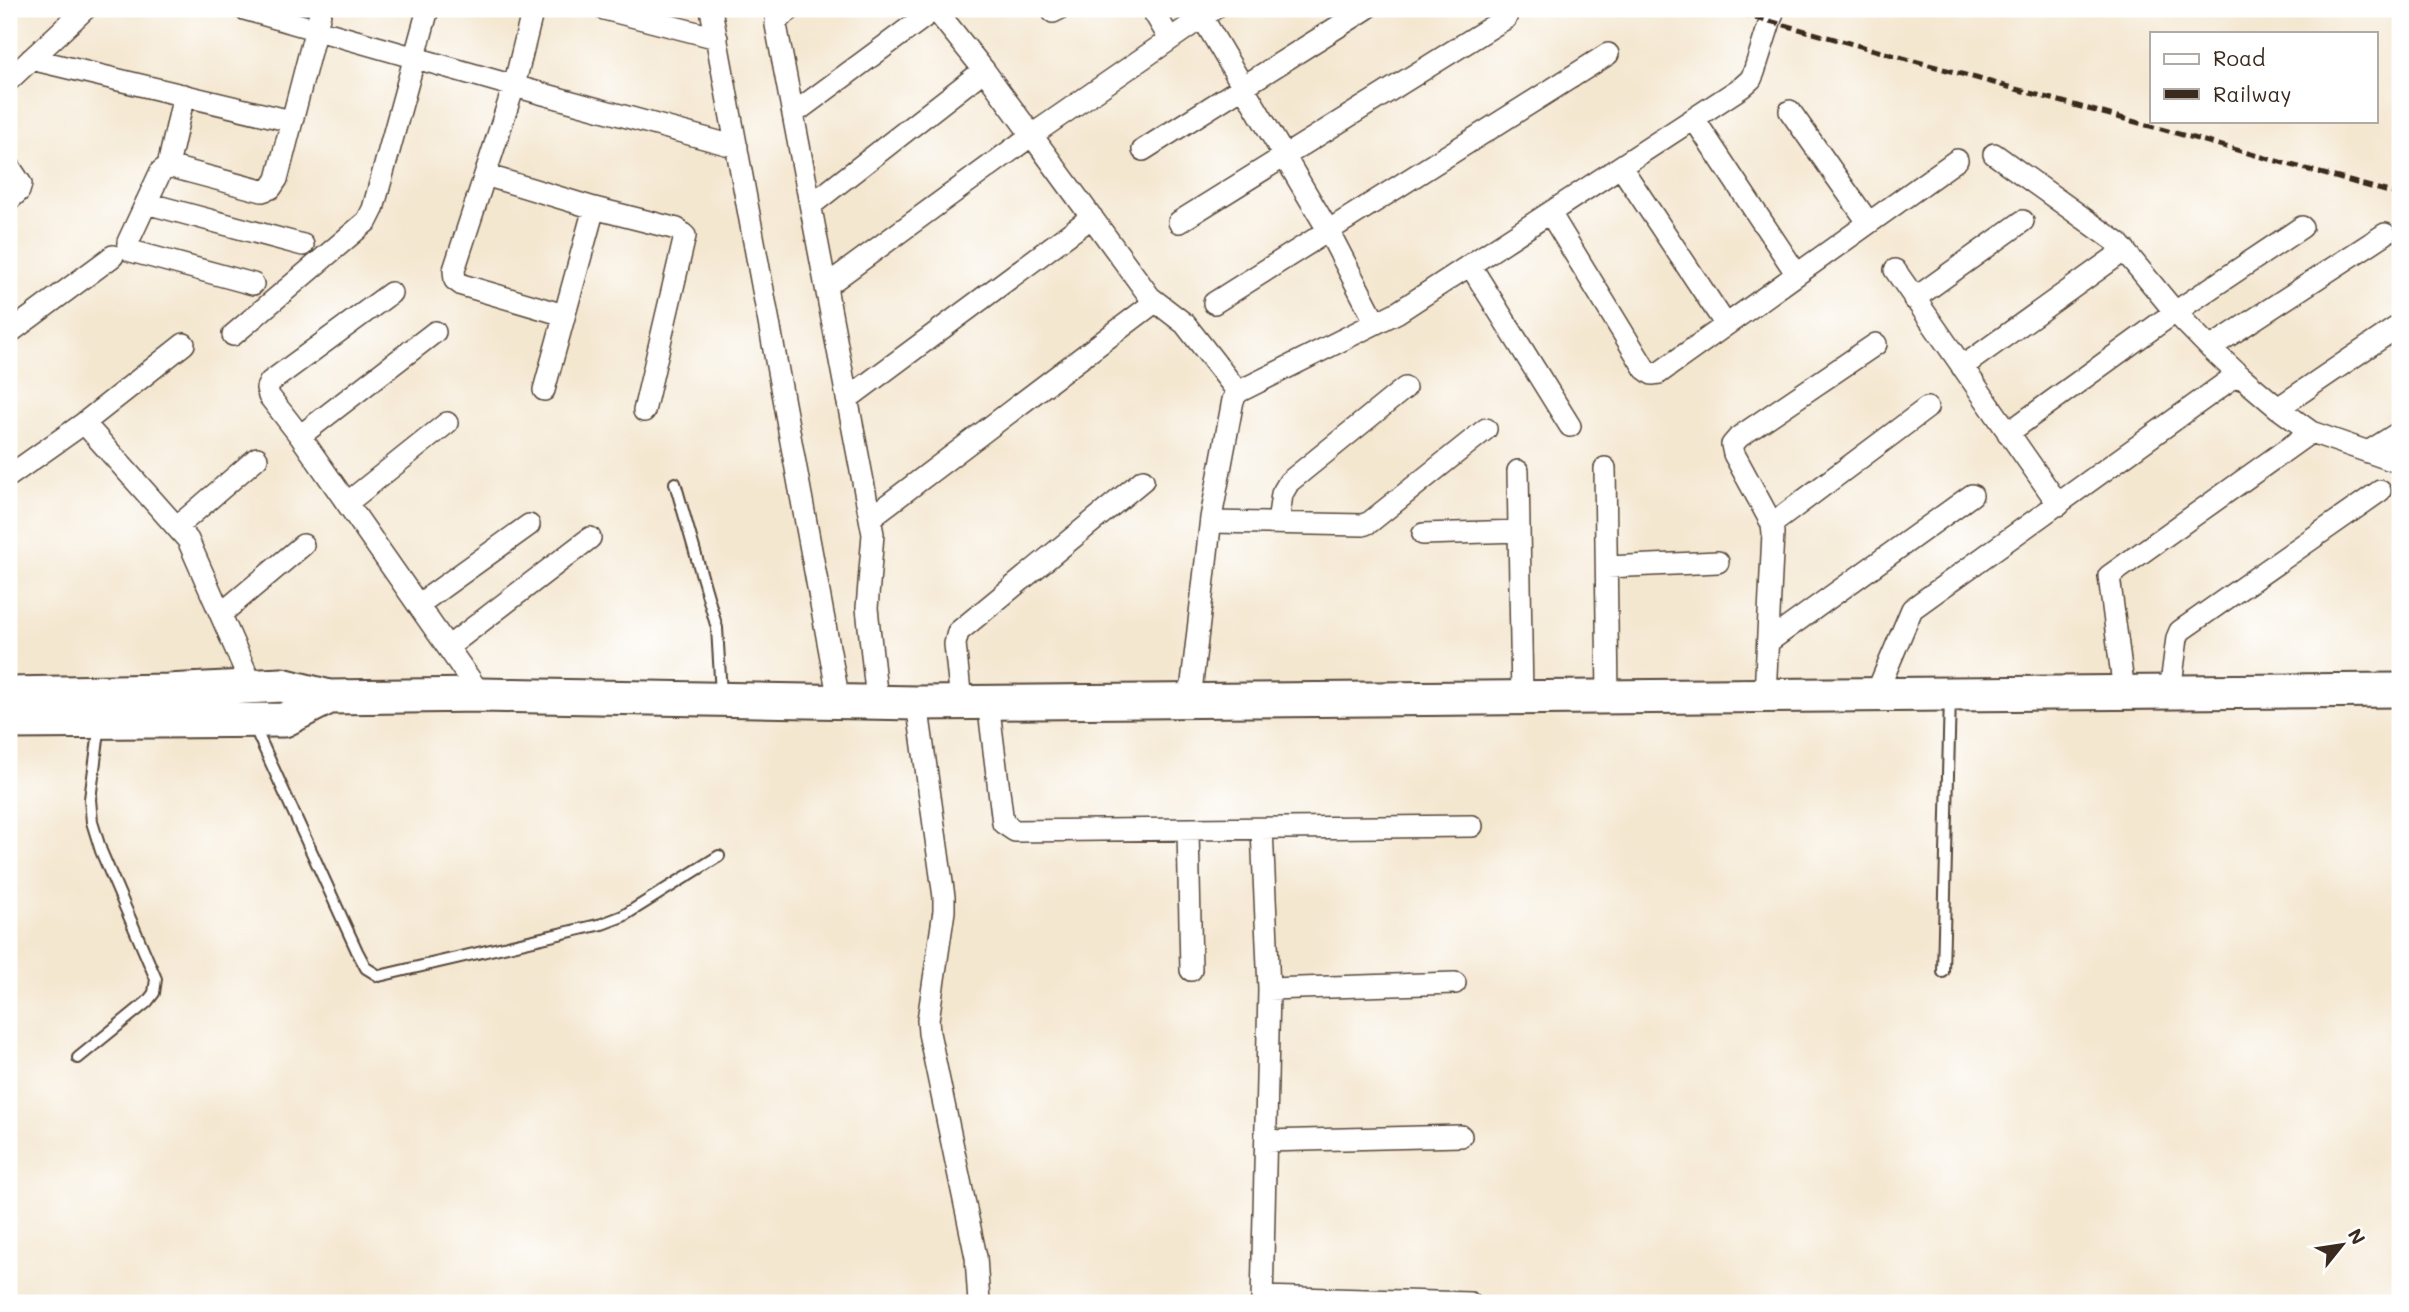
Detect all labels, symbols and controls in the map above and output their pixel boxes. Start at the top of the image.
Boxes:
legend [2150,32,2378,122]
text: Road [2213,44,2265,71]
text: Railway [2213,80,2292,107]
north arrow [2308,1210,2378,1280]
text: N [2343,1224,2372,1249]

